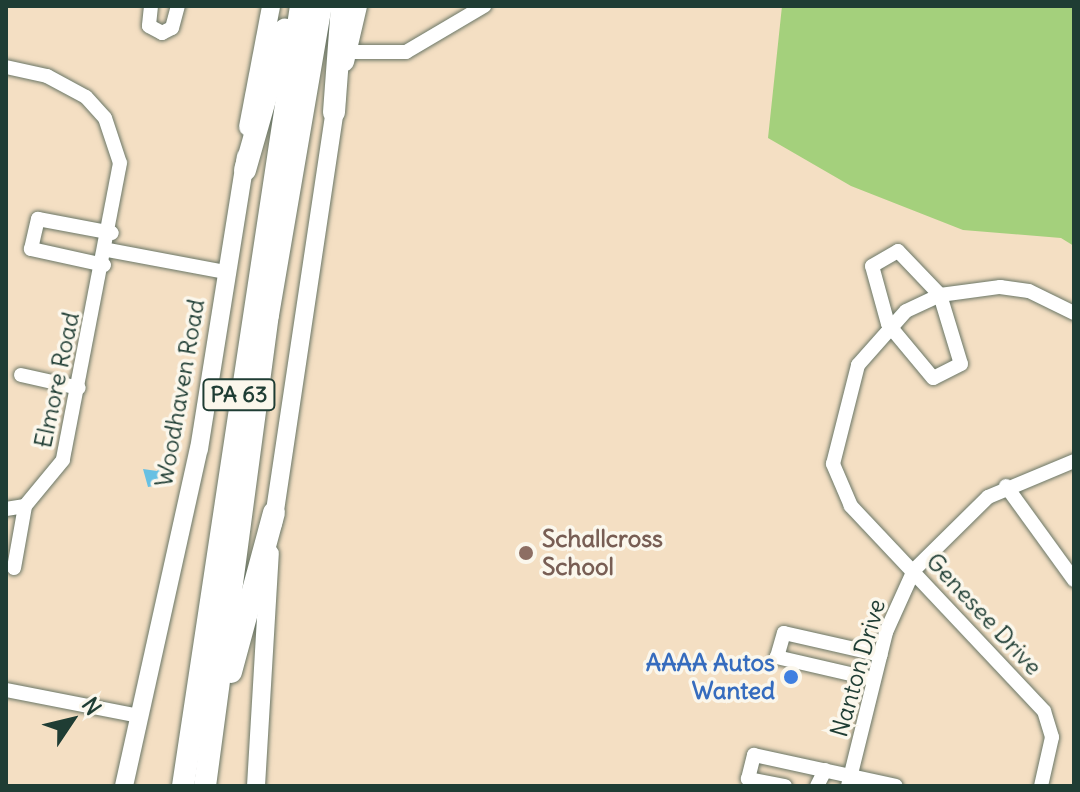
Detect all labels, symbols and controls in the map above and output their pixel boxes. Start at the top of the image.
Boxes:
street label: Woodhaven Road [149,297,211,489]
street label: Elmore Road [29,310,85,450]
road number: PA 63 [201,377,277,413]
place label: Schallcross School [542,525,663,581]
marker: Schallcross School [517,544,535,562]
street label: Genesee Drive [920,547,1048,681]
street label: Nanton Drive [825,596,891,740]
place label: AAAA Autos Wanted [646,649,775,705]
marker: AAAA Autos Wanted [782,668,800,686]
north arrow [32,680,112,760]
text: N [76,692,107,720]

